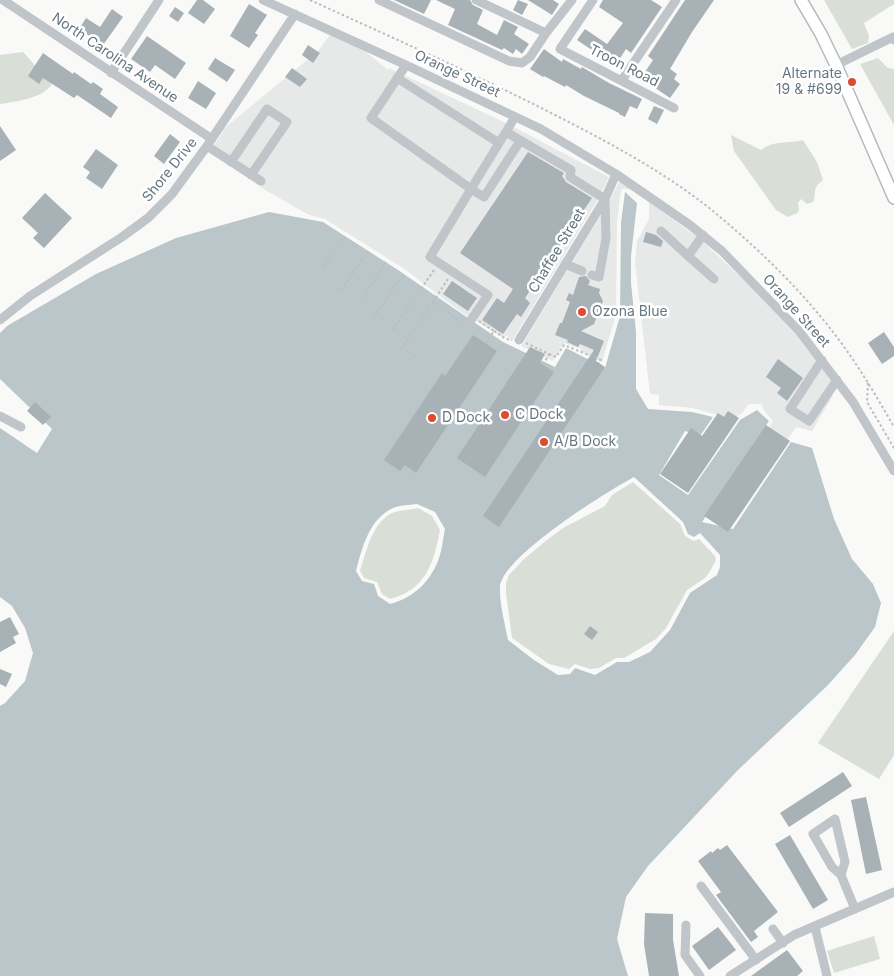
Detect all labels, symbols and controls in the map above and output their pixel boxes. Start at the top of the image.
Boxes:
street label: North Carolina Avenue [49,9,181,107]
street label: Troon Road [586,41,662,91]
street label: Orange Street [412,47,502,101]
place label: Alternate 19 & #699 [776,66,842,98]
marker: Alternate 19 & #699 [846,76,858,88]
street label: Shore Drive [139,135,201,205]
street label: Chaffee Street [525,206,589,296]
street label: Orange Street [759,271,833,351]
place label: Ozona Blue [592,304,668,320]
marker: Ozona Blue [576,306,588,318]
place label: C Dock [515,407,563,423]
marker: C Dock [499,409,511,421]
place label: D Dock [442,410,490,426]
marker: D Dock [426,412,438,424]
place label: A/B Dock [554,434,616,450]
marker: A/B Dock [538,436,550,448]

